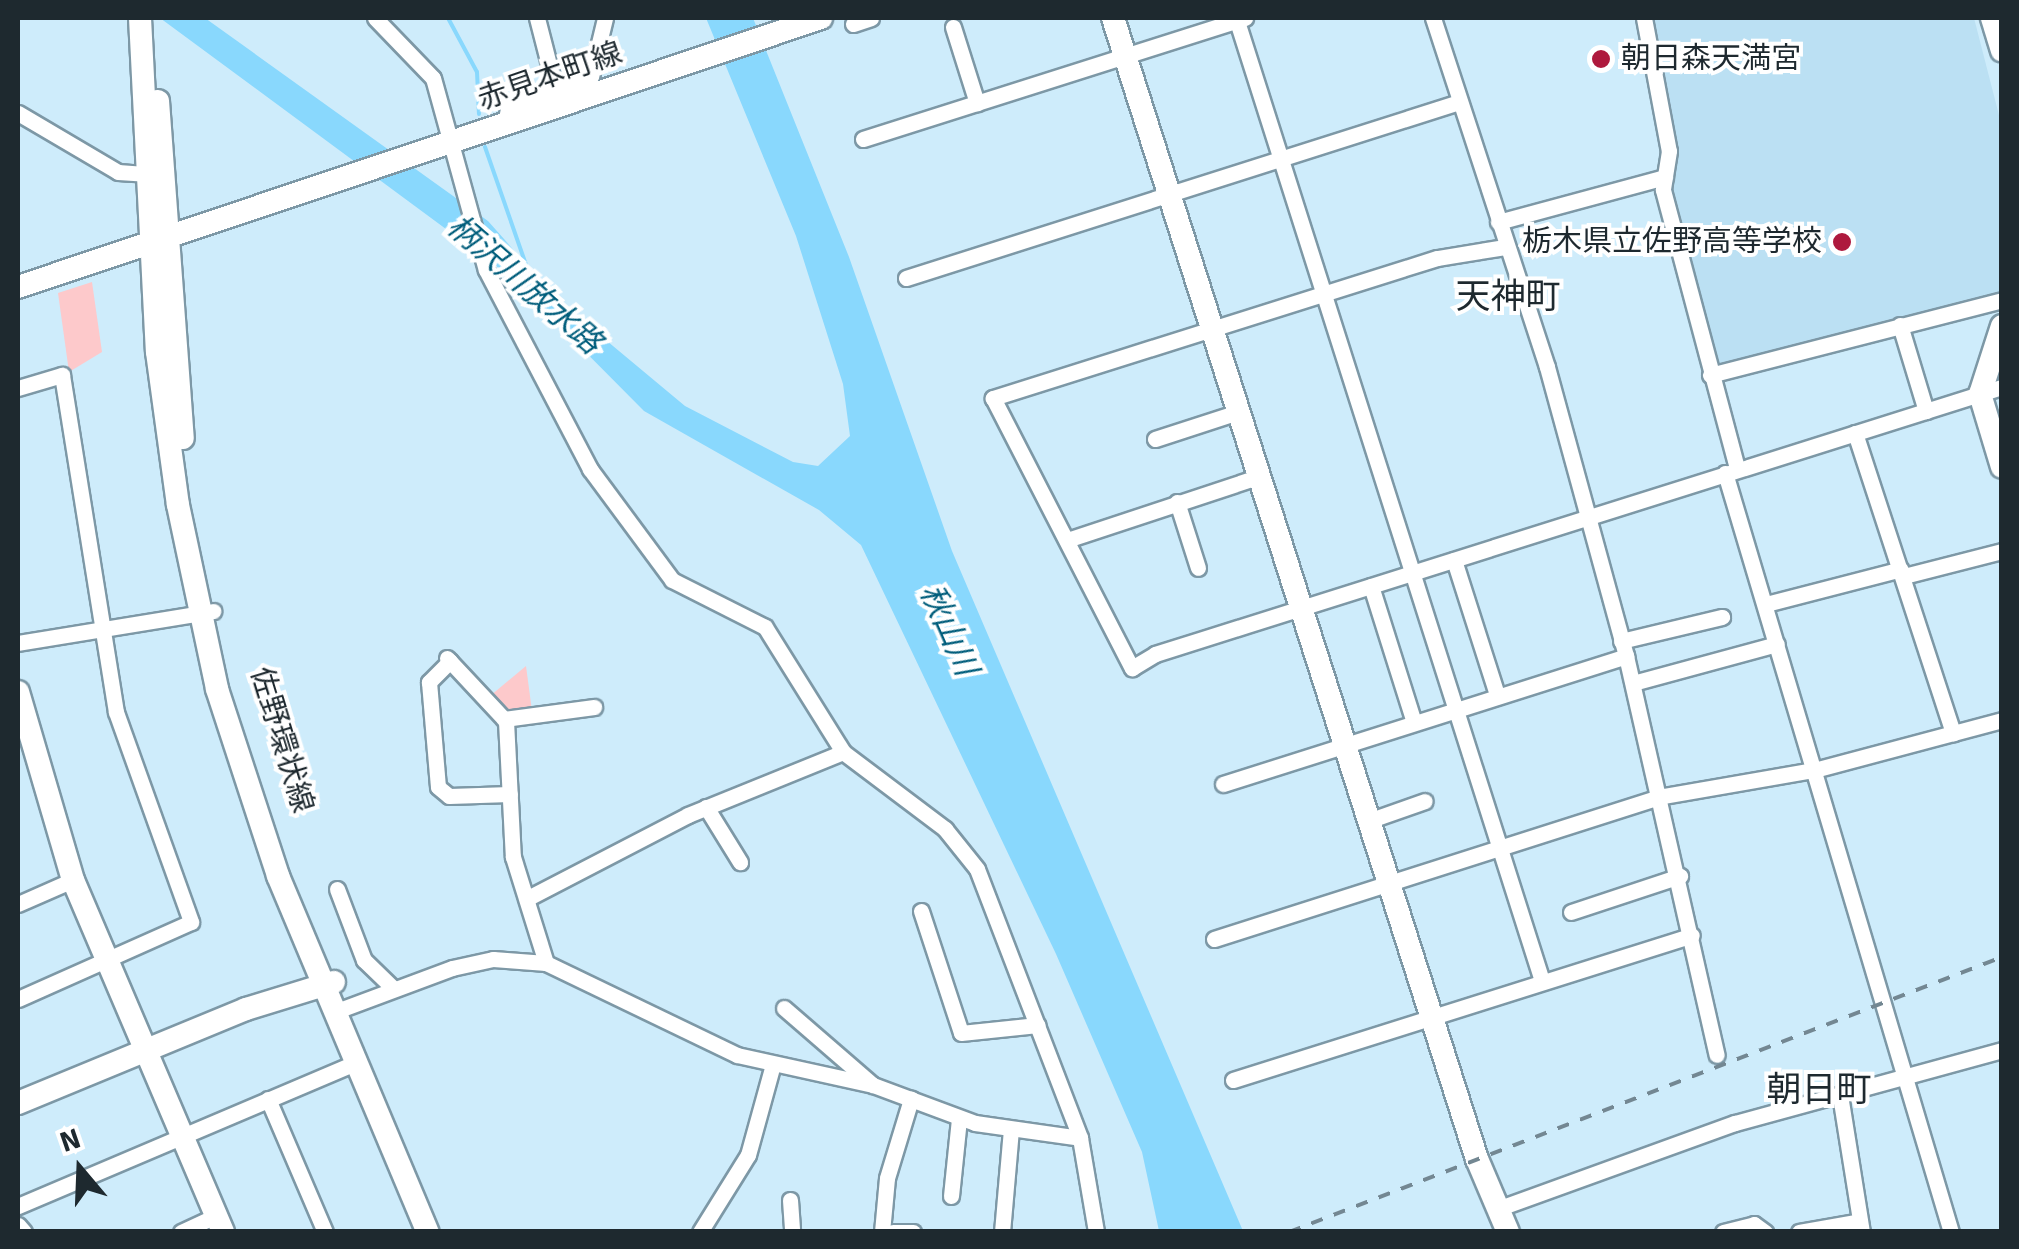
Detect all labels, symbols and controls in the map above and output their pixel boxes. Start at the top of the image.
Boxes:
street label: 赤見本町線 [473,36,627,118]
place label: 朝日森天満宮 [1621,41,1801,77]
marker: 朝日森天満宮 [1590,48,1612,70]
water label: 柄沢川放水路 [439,208,609,362]
place label: 栃木県立佐野高等学校 [1522,224,1822,260]
marker: 栃木県立佐野高等学校 [1831,231,1853,253]
district label: 天神町 [1456,276,1560,318]
water label: 秋山川 [911,578,985,682]
street label: 佐野環状線 [242,663,320,817]
district label: 朝日町 [1767,1069,1871,1111]
north arrow [30,1119,130,1219]
text: N [55,1121,85,1160]

